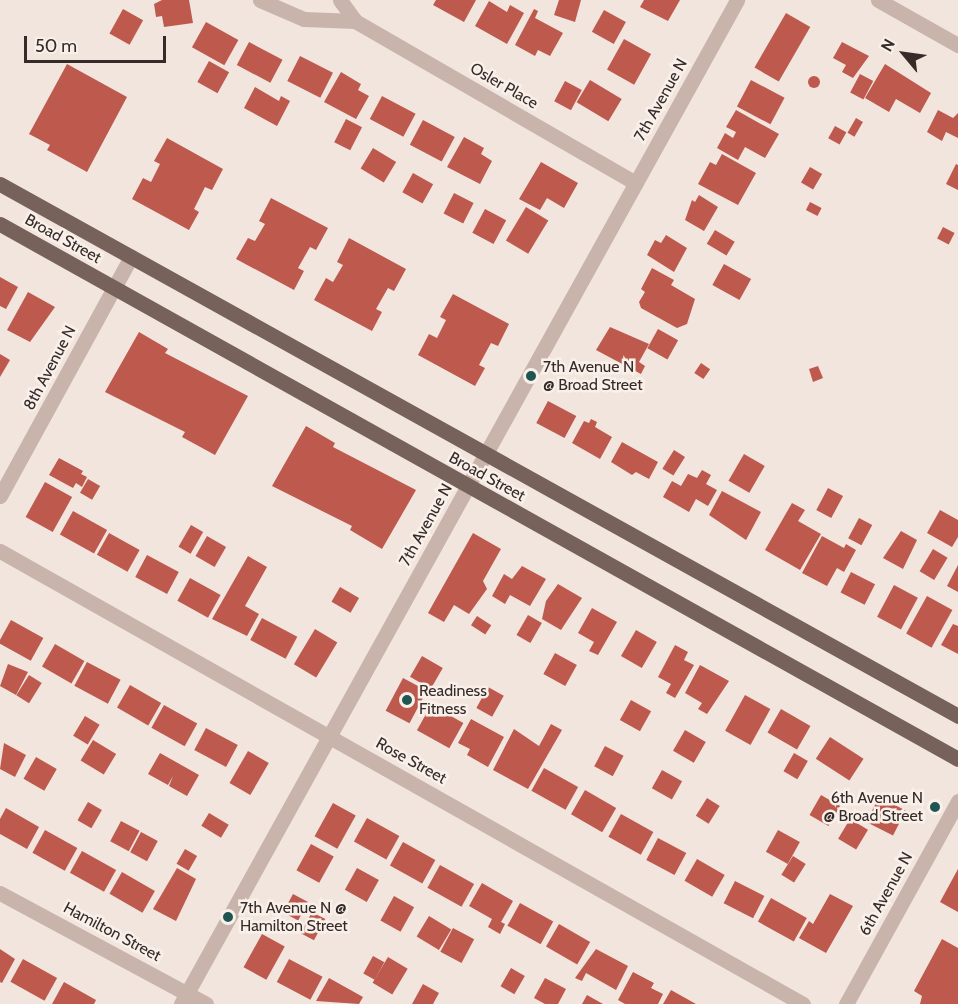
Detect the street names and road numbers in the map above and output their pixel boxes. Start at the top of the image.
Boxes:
street label: 7th Avenue N [630,55,692,145]
street label: Osler Place [467,59,541,113]
street label: Broad Street [21,210,105,268]
street label: 8th Avenue N [20,322,80,414]
street label: Broad Street [445,448,529,506]
street label: 7th Avenue N [395,480,457,570]
street label: Rose Street [372,734,450,788]
street label: 6th Avenue N [855,849,917,939]
street label: Hamilton Street [60,898,164,966]

